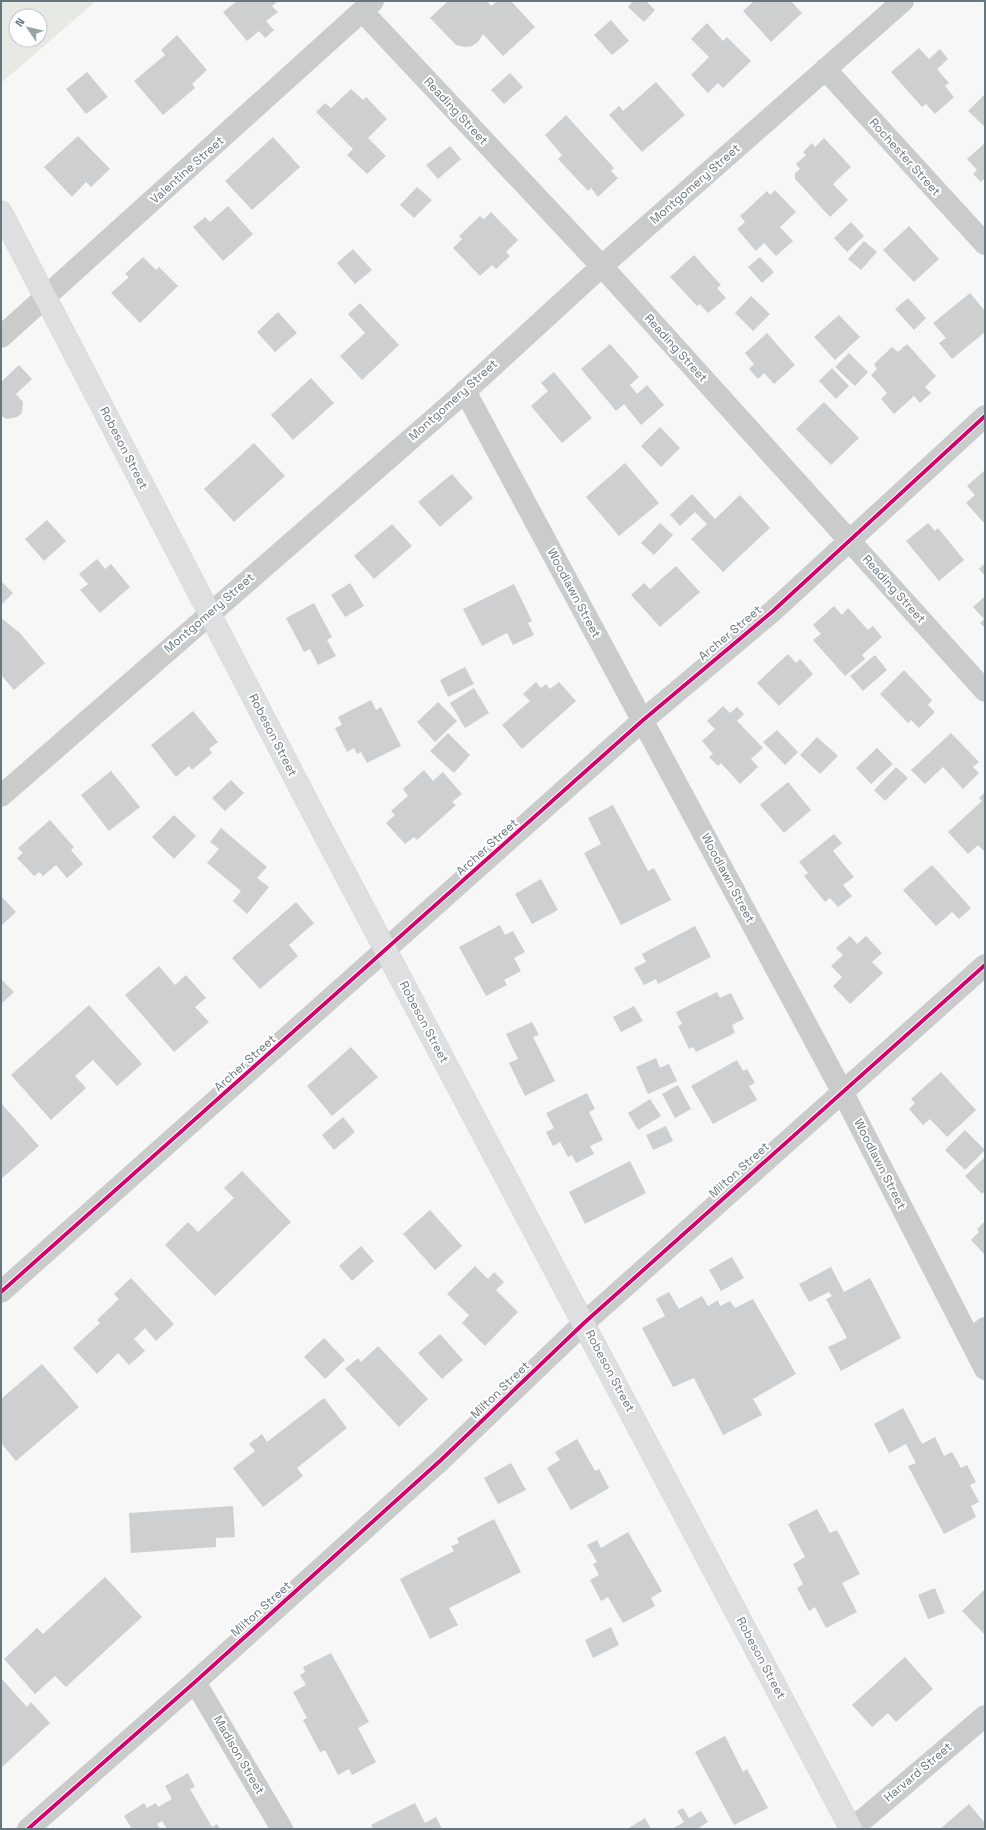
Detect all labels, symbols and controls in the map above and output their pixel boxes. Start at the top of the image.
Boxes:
north arrow [8,8,48,48]
text: N [12,15,28,29]
street label: Reading Street [421,74,491,148]
street label: Rochester Street [866,115,944,199]
street label: Valentine Street [147,133,227,207]
street label: Montgomery Street [647,140,743,228]
street label: Reading Street [641,310,711,386]
street label: Montgomery Street [405,356,501,444]
street label: Robeson Street [96,404,152,492]
street label: Woodlawn Street [544,545,604,641]
street label: Reading Street [859,551,929,627]
street label: Montgomery Street [161,569,257,657]
street label: Archer Street [695,602,765,664]
street label: Robeson Street [245,691,301,779]
street label: Archer Street [453,815,521,879]
street label: Woodlawn Street [698,830,758,926]
street label: Robeson Street [396,978,452,1066]
street label: Archer Street [211,1031,279,1095]
street label: Woodlawn Street [850,1116,910,1212]
street label: Milton Street [705,1139,773,1201]
street label: Robeson Street [582,1327,638,1415]
street label: Milton Street [467,1358,533,1422]
street label: Milton Street [227,1578,295,1640]
street label: Robeson Street [733,1614,789,1702]
street label: Madison Street [210,1713,268,1797]
street label: Harvard Street [881,1739,955,1805]

